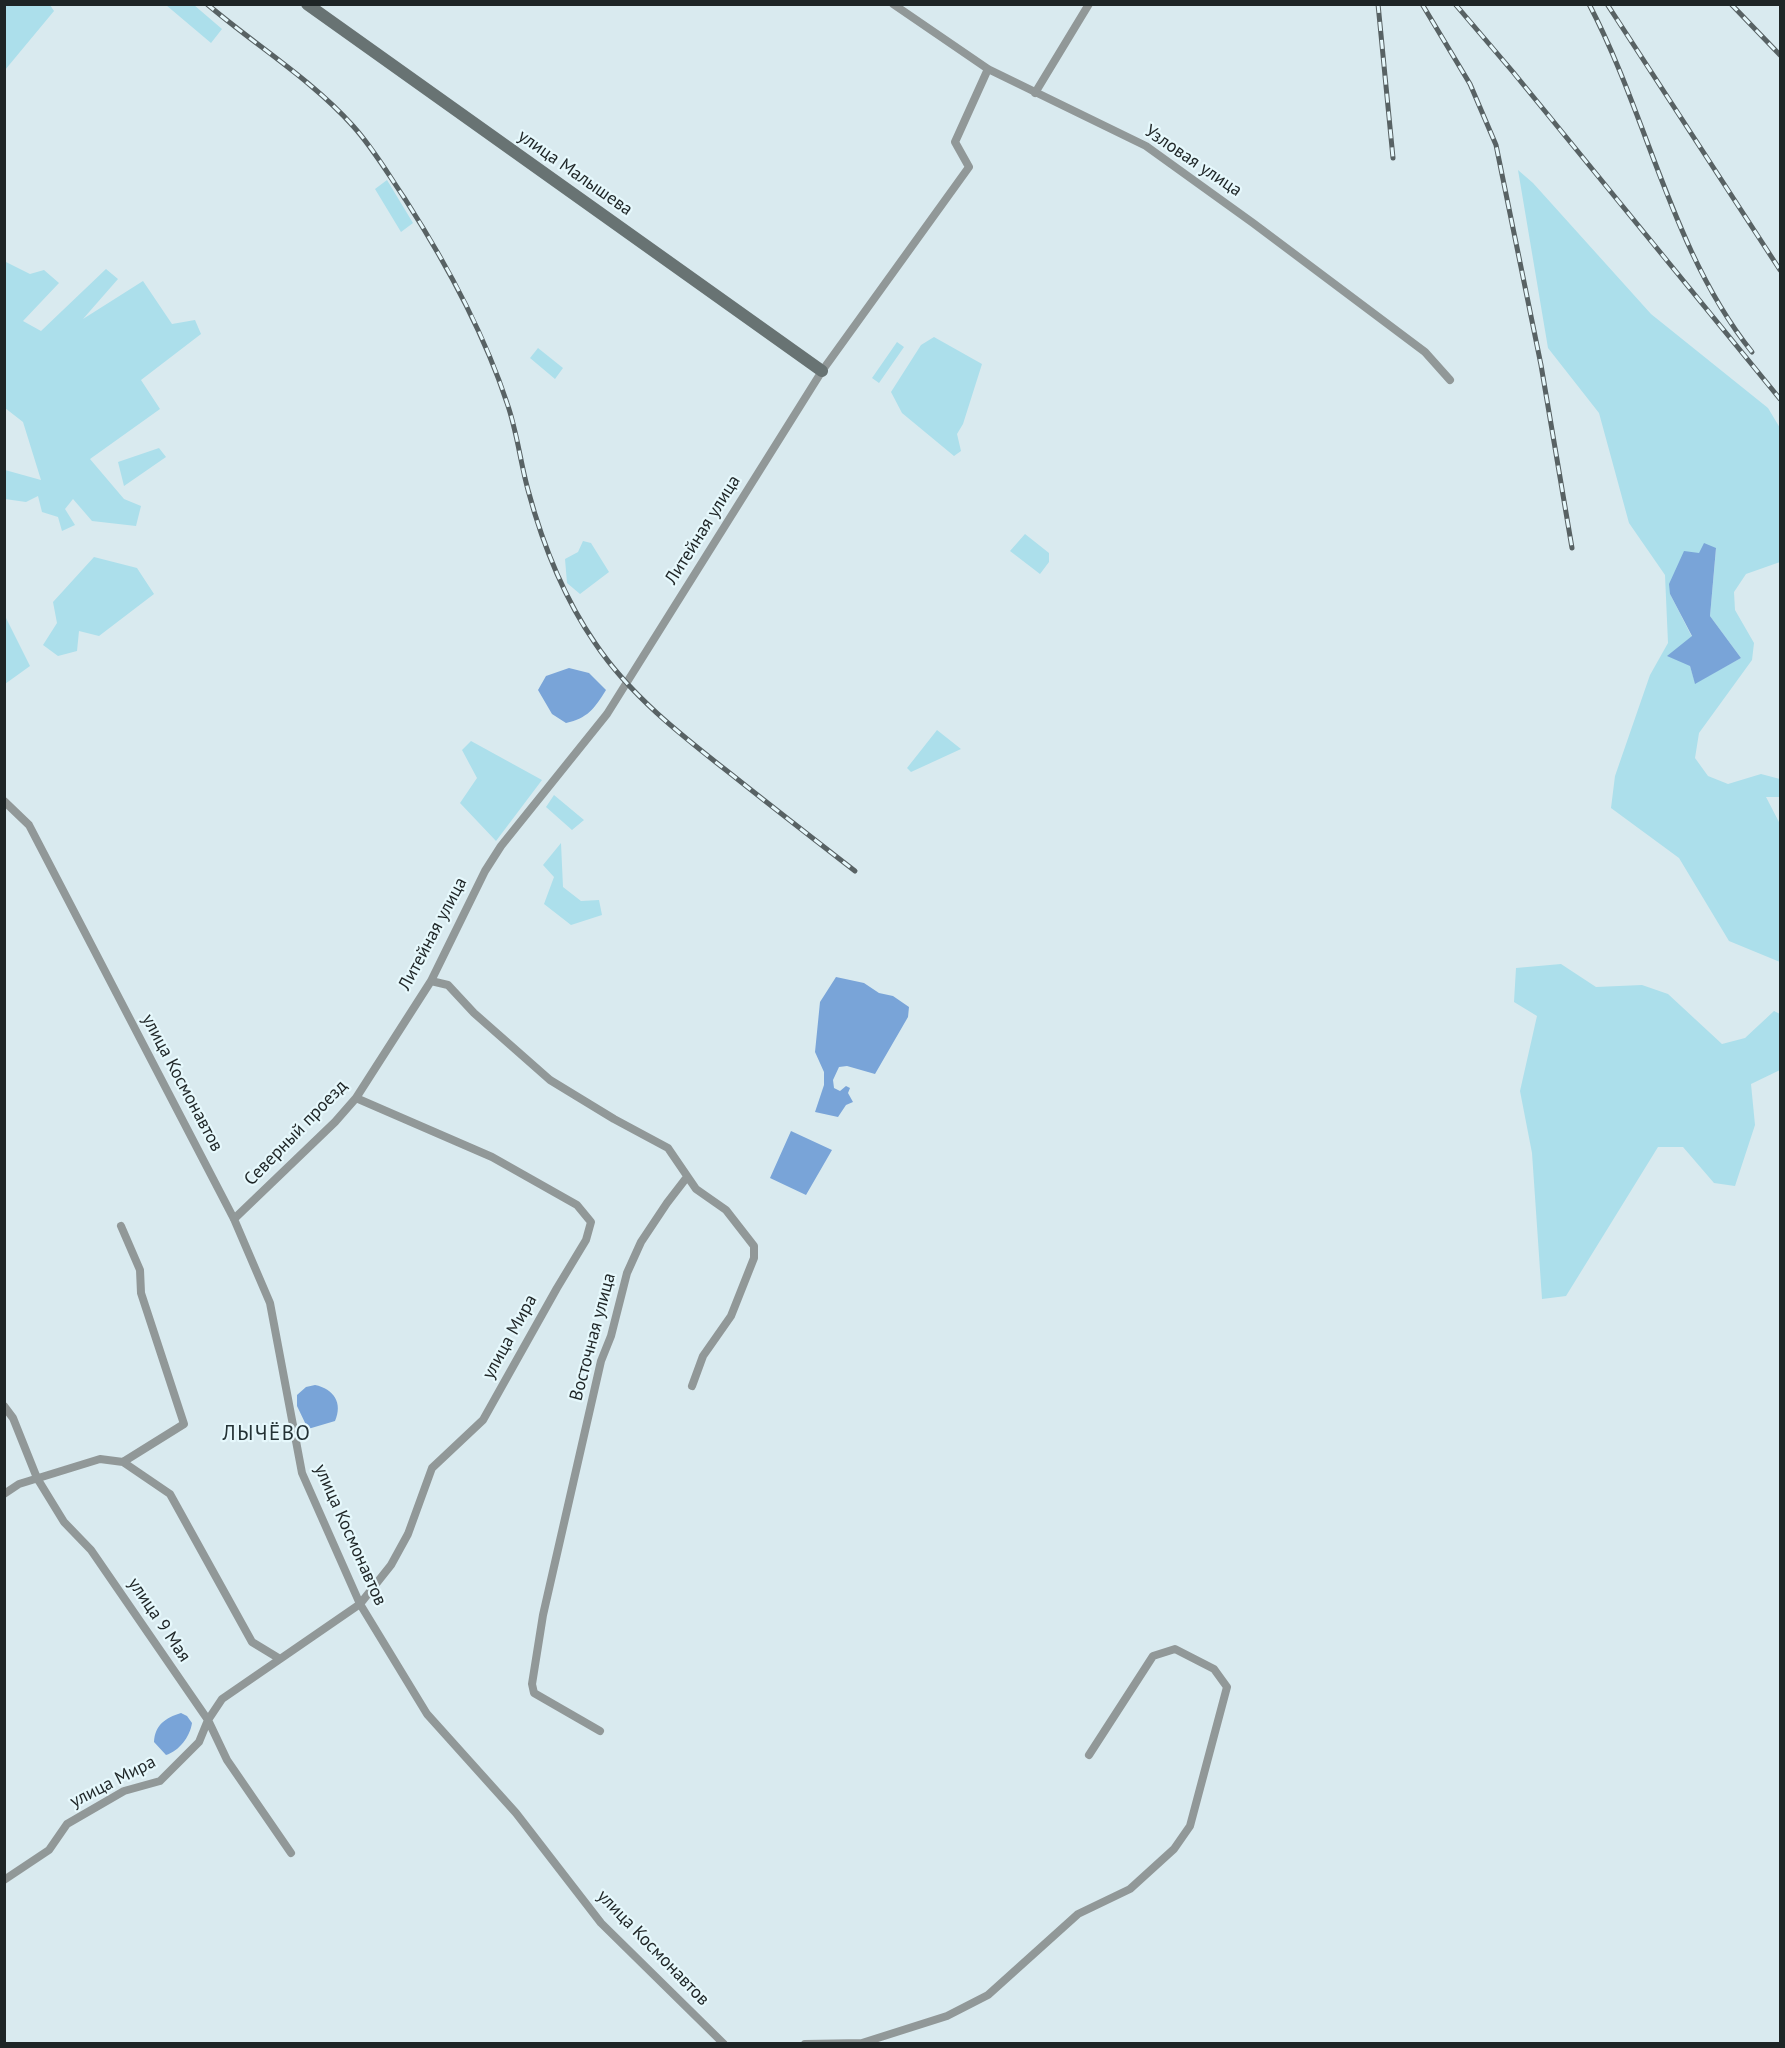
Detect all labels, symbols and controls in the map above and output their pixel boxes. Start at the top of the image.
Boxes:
street label: Узловая улица [1140,121,1246,201]
street label: улица Малышева [514,125,636,221]
street label: Литейная улица [661,471,745,589]
street label: Литейная улица [394,874,472,994]
street label: улица Космонавтов [137,1011,227,1155]
street label: Северный проезд [240,1076,352,1190]
street label: Восточная улица [566,1271,620,1403]
street label: улица Мира [478,1291,542,1383]
district label: ЛЫЧЁВО [223,1421,311,1447]
street label: улица Космонавтов [309,1461,391,1609]
street label: улица 9 Мая [123,1574,195,1666]
street label: улица Мира [67,1751,159,1813]
street label: улица Космонавтов [592,1886,714,2010]

